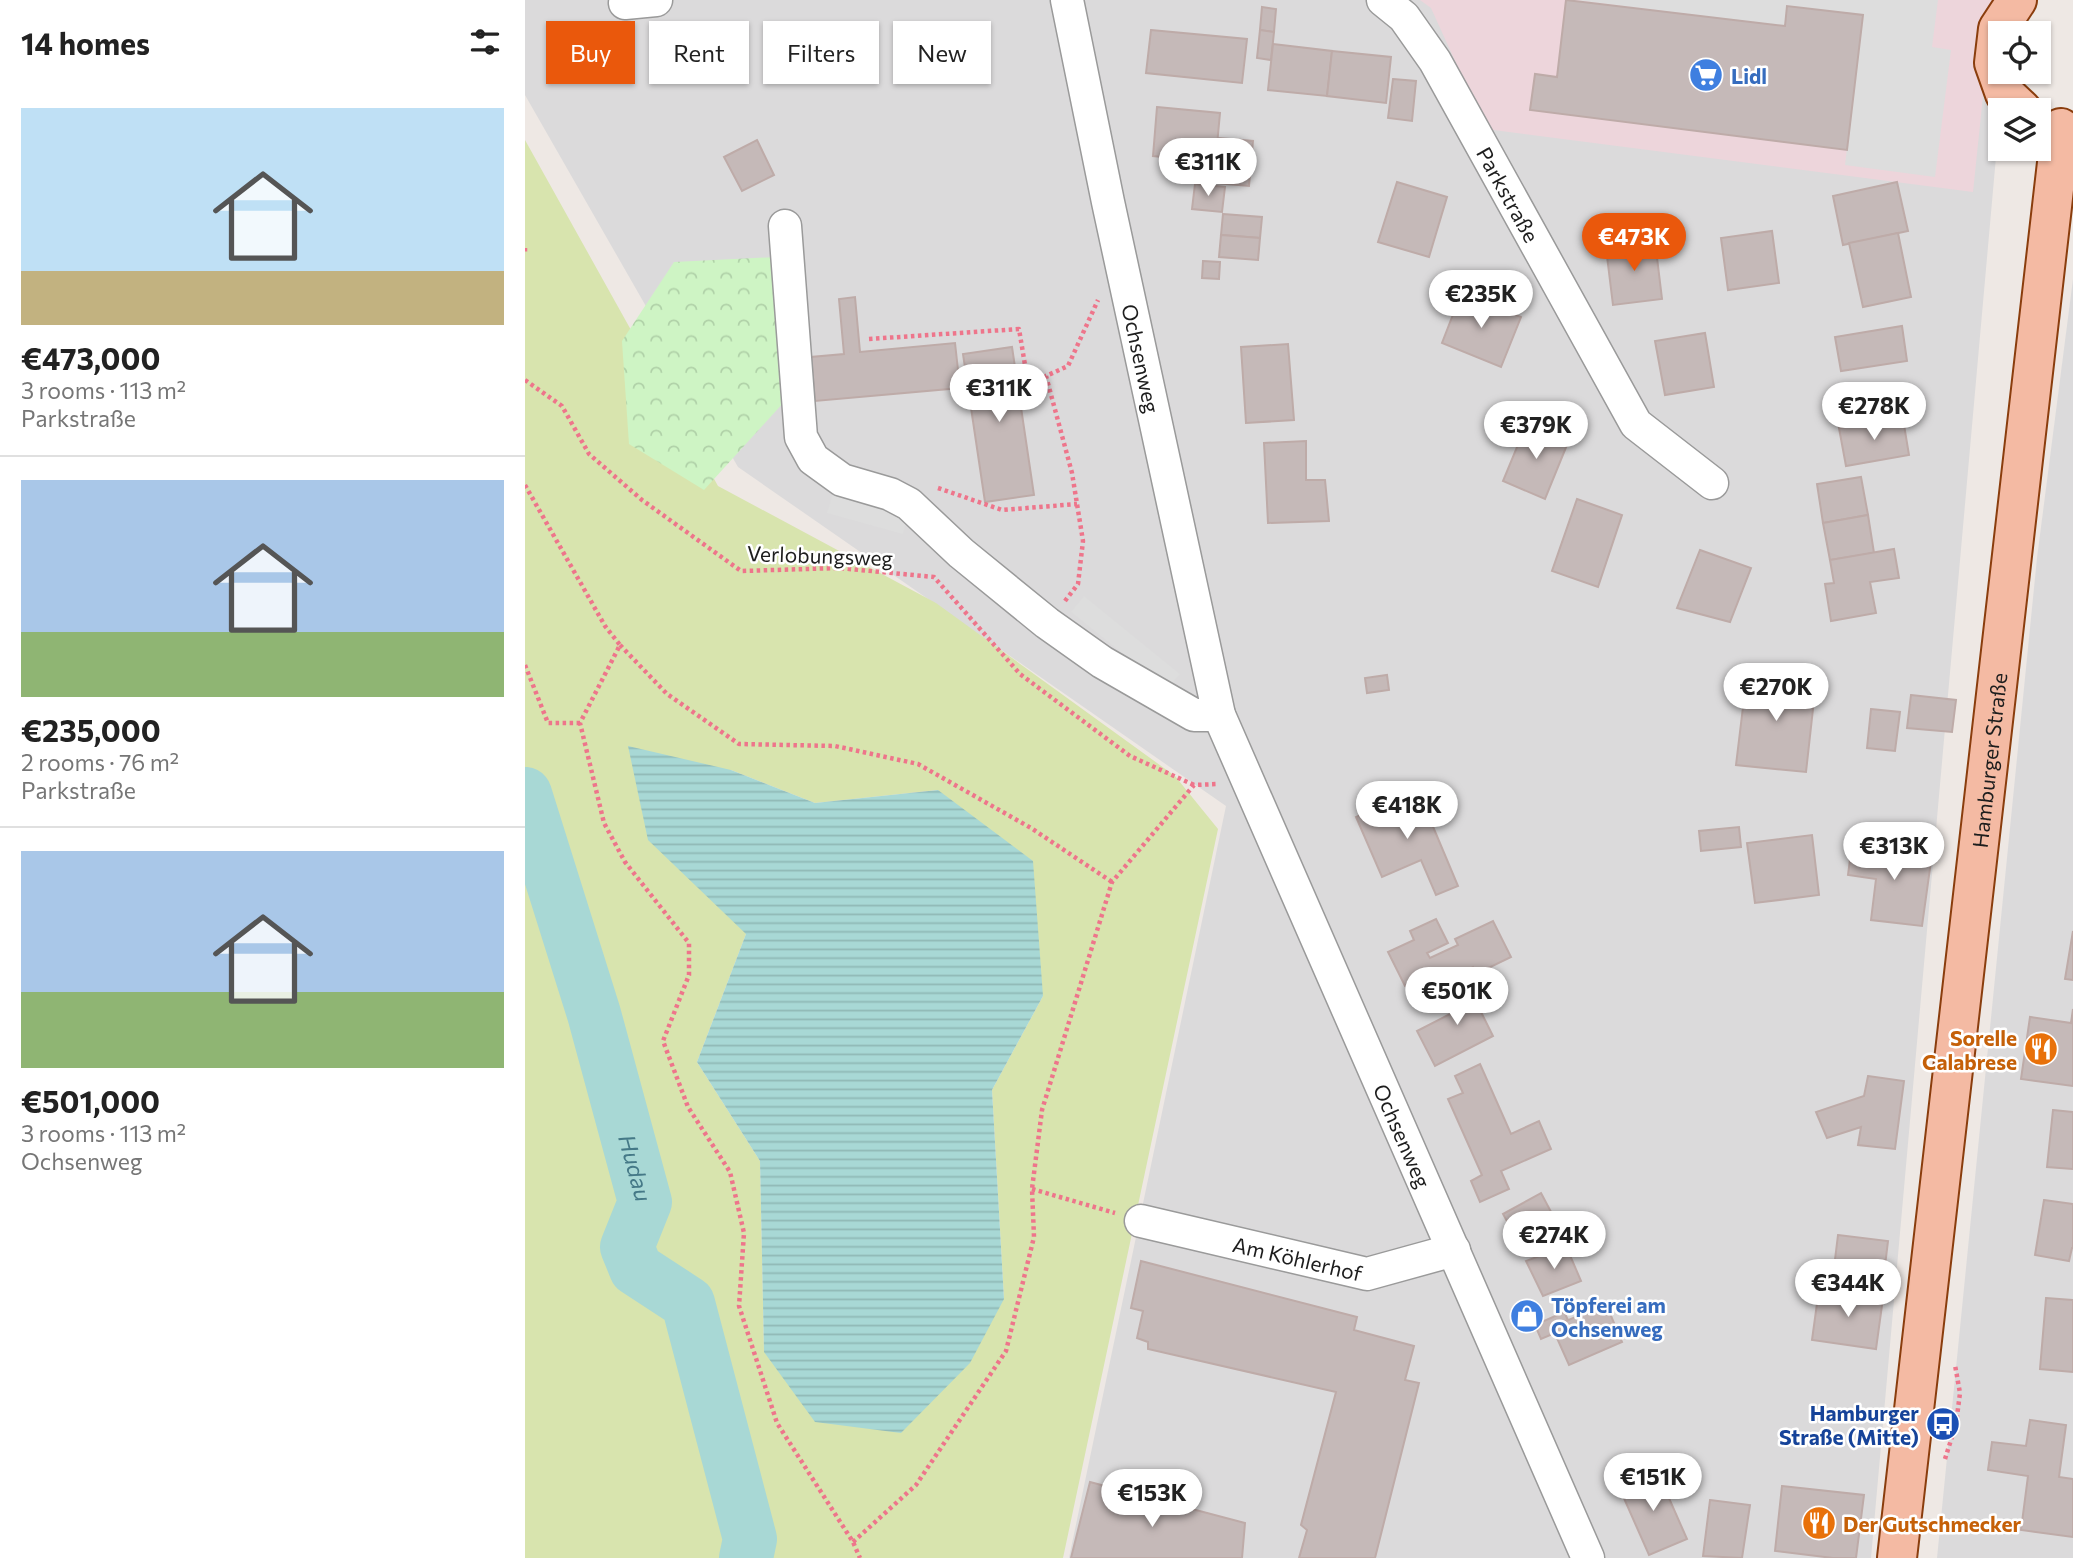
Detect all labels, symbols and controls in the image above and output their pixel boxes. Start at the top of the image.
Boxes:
chip: Buy [546,21,635,84]
chip: Rent [649,21,749,84]
chip: Filters [763,21,879,84]
chip: New [893,21,991,84]
map controls [1988,21,2051,161]
button: locate [1988,21,2051,84]
icon: filters [466,23,504,61]
text: 14 homes [21,24,150,61]
supermarket icon: Lidl [1687,56,1725,94]
place label: Lidl [1731,63,1767,88]
button: layers [1988,98,2051,161]
pin: €311K [1159,138,1257,198]
street label: Parkstraße [1472,142,1545,246]
text: €311K [1175,147,1241,175]
icon: home [200,153,326,279]
pin: €473K [1585,214,1683,273]
text: €473K [1598,222,1670,250]
pin: €235K [1432,270,1530,330]
text: €235K [1445,279,1517,307]
street label: Ochsenweg [1118,301,1166,415]
text: €473,000 [21,339,160,376]
pin: €311K [950,364,1048,424]
text: €311K [966,373,1032,401]
text: 3 rooms · 113 m² [21,376,186,404]
pin: €278K [1825,382,1923,442]
text: €278K [1838,391,1910,419]
pin: €379K [1487,402,1585,461]
text: Parkstraße [21,404,136,432]
text: €379K [1500,410,1572,438]
icon: home [200,525,326,651]
street label: Verlobungsweg [747,540,893,570]
pin: €270K [1727,664,1825,723]
street label: Hamburger Straße [1966,671,2011,849]
text: €270K [1740,672,1812,700]
text: €235,000 [21,711,161,748]
text: 2 rooms · 76 m² [21,748,179,776]
text: Parkstraße [21,776,136,804]
pin: €418K [1358,782,1456,841]
text: €418K [1372,790,1442,818]
pin: €313K [1845,822,1943,882]
text: €313K [1859,831,1929,859]
icon: home [200,896,326,1022]
pin: €501K [1408,968,1506,1027]
text: €501K [1421,976,1493,1004]
place label: Sorelle Calabrese [1922,1025,2017,1074]
restaurant icon: Sorelle Calabrese [2022,1030,2060,1068]
street label: Ochsenweg [1369,1080,1437,1191]
text: €501,000 [21,1082,160,1119]
text: 3 rooms · 113 m² [21,1119,186,1147]
water label: Hudau [613,1131,658,1205]
text: Ochsenweg [21,1147,142,1175]
pin: €274K [1505,1212,1603,1271]
text: €274K [1519,1220,1589,1248]
street label: Am Köhlerhof [1230,1230,1366,1285]
pin: €344K [1799,1260,1897,1319]
text: €344K [1811,1268,1885,1296]
place label: Töpferei am Ochsenweg [1551,1292,1666,1341]
shop icon: Töpferei am Ochsenweg [1508,1297,1546,1335]
place label: Hamburger Straße (Mitte) [1779,1400,1919,1449]
bus stop icon: Hamburger Straße (Mitte) [1924,1405,1962,1443]
pin: €151K [1604,1454,1702,1513]
text: €151K [1620,1462,1686,1490]
pin: €153K [1103,1470,1201,1529]
text: €153K [1117,1478,1187,1506]
restaurant icon: Der Gutschmecker [1800,1504,1838,1542]
place label: Der Gutschmecker [1843,1511,2022,1536]

